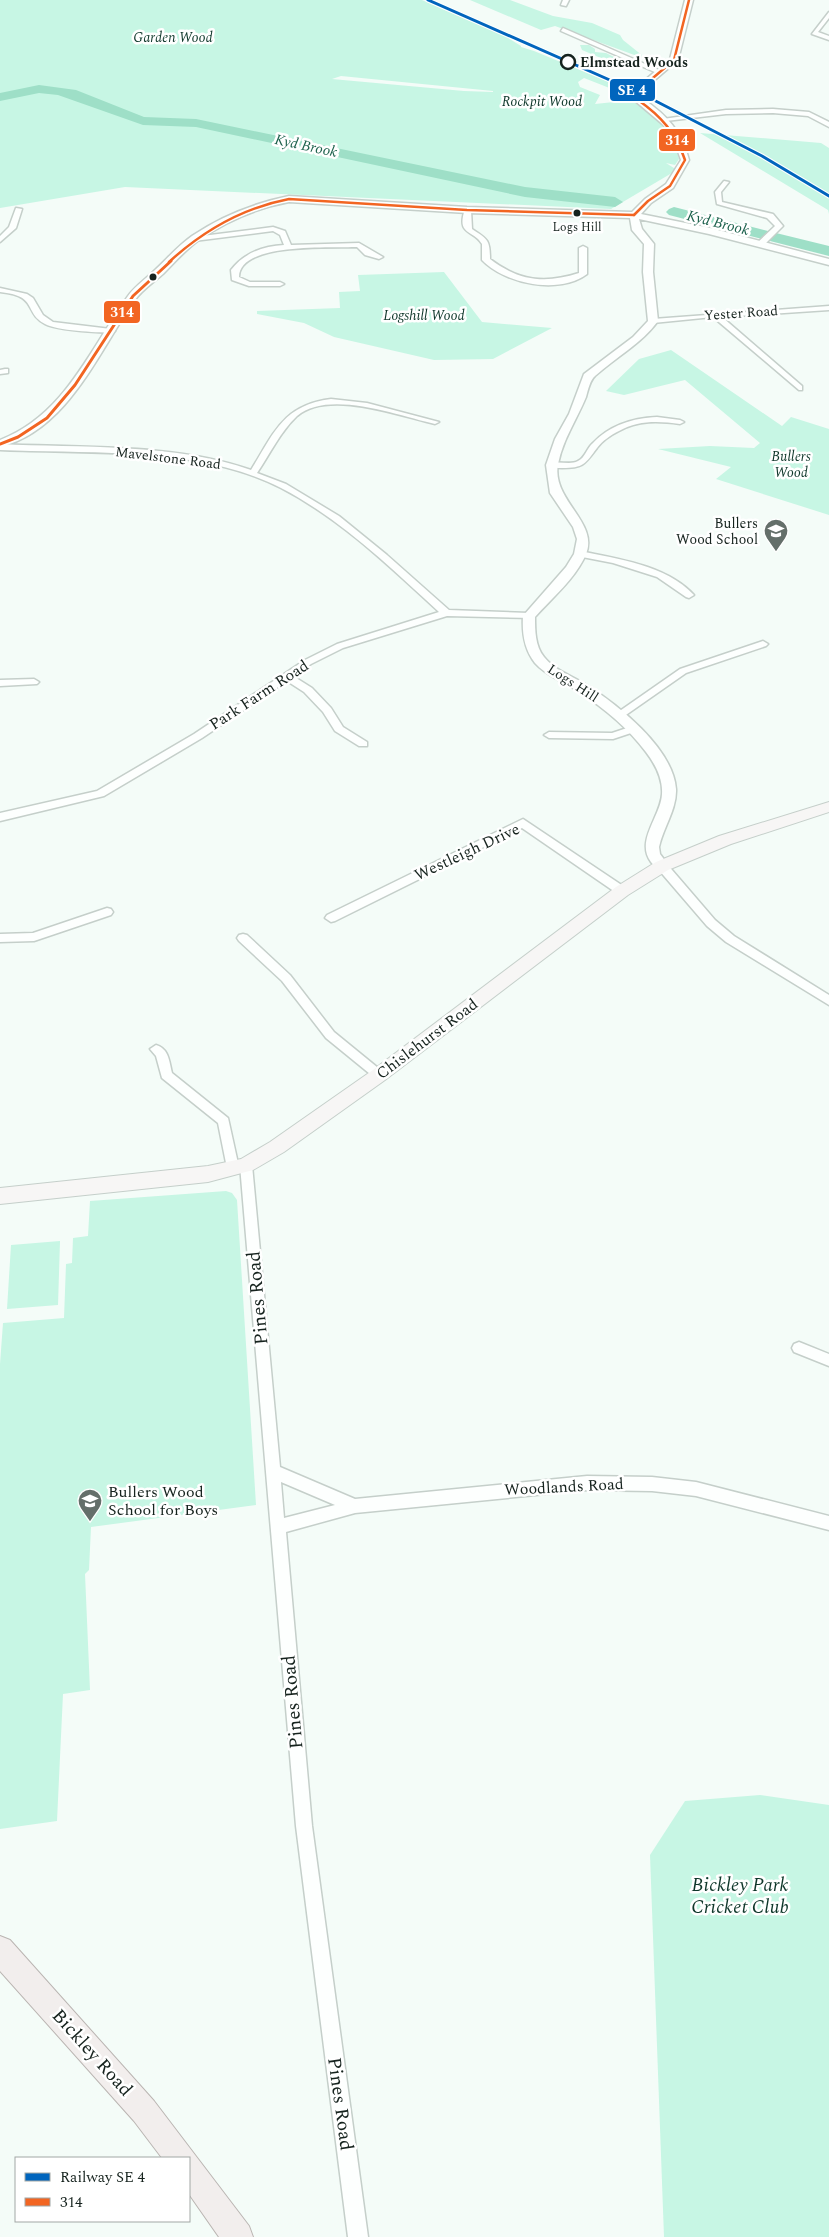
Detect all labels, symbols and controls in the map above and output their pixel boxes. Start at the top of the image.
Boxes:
park label: Garden Wood [133,27,213,48]
place label: Elmstead Woods [580,52,688,73]
marker: Elmstead Woods [560,54,576,70]
line badge: SE 4 [609,78,656,102]
text: SE 4 [618,80,647,101]
park label: Rockpit Wood [502,91,582,112]
water label: Kyd Brook [272,128,340,164]
line badge: 314 [658,128,696,152]
text: 314 [665,130,689,151]
water label: Kyd Brook [684,204,752,242]
marker: Logs Hill [572,208,582,218]
place label: Logs Hill [552,218,602,237]
unlabelled marker [148,272,158,282]
line badge: 314 [103,300,141,324]
street label: Yester Road [703,300,779,326]
text: 314 [110,302,134,323]
park label: Logshill Wood [383,305,465,326]
street label: Mavelstone Road [114,441,222,475]
park label: Bullers Wood [771,446,811,483]
place label: Bullers Wood School [676,513,758,550]
school or university icon: Bullers Wood School [763,518,789,552]
street label: Park Farm Road [204,654,314,736]
street label: Logs Hill [543,659,603,707]
street label: Westleigh Drive [410,817,524,887]
street label: Chislehurst Road [371,993,483,1085]
street label: Pines Road [239,1250,277,1346]
street label: Woodlands Road [504,1472,624,1502]
place label: Bullers Wood School for Boys [108,1480,218,1522]
school or university icon: Bullers Wood School for Boys [77,1488,103,1522]
street label: Pines Road [274,1654,312,1750]
park label: Bickley Park Cricket Club [691,1871,789,1922]
street label: Bickley Road [45,2003,139,2103]
street label: Pines Road [319,2055,361,2153]
legend [15,2157,190,2222]
text: Railway SE 4 [60,2166,146,2189]
text: 314 [60,2191,83,2214]

